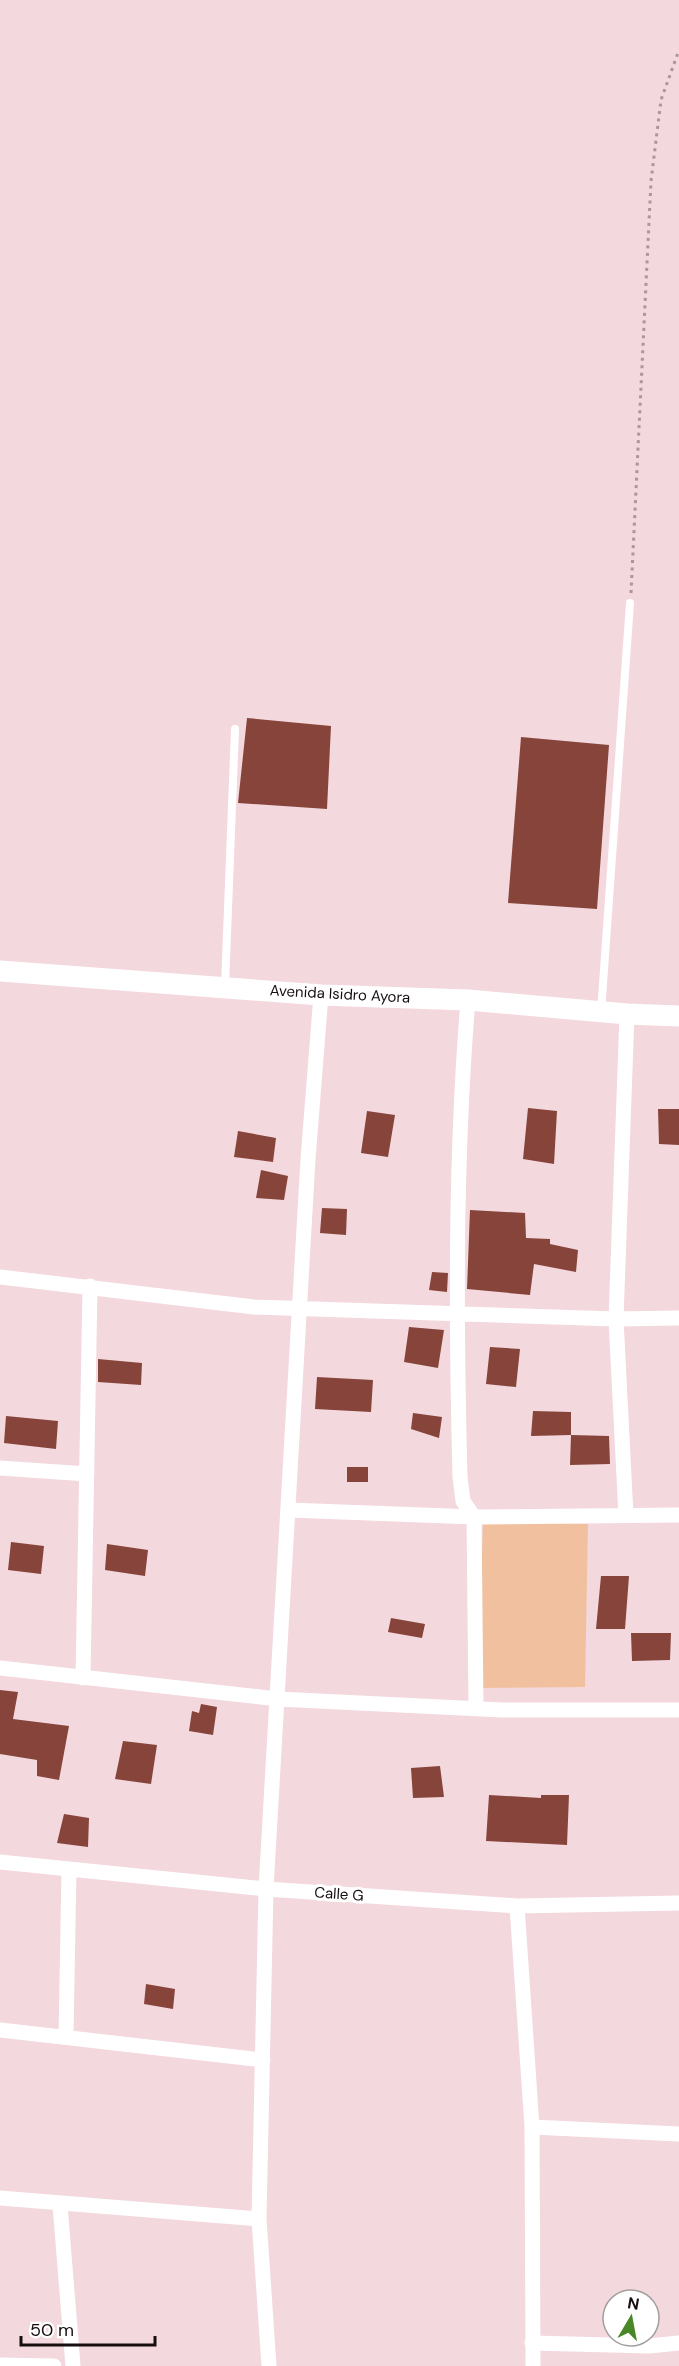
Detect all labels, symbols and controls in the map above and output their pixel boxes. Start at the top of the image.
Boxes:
street label: Avenida Isidro Ayora [269,980,411,1008]
street label: Calle G [314,1882,364,1906]
north arrow [601,2288,661,2348]
text: N [626,2292,641,2315]
scale bar [21,2309,154,2347]
text: 50 m [30,2318,74,2342]

